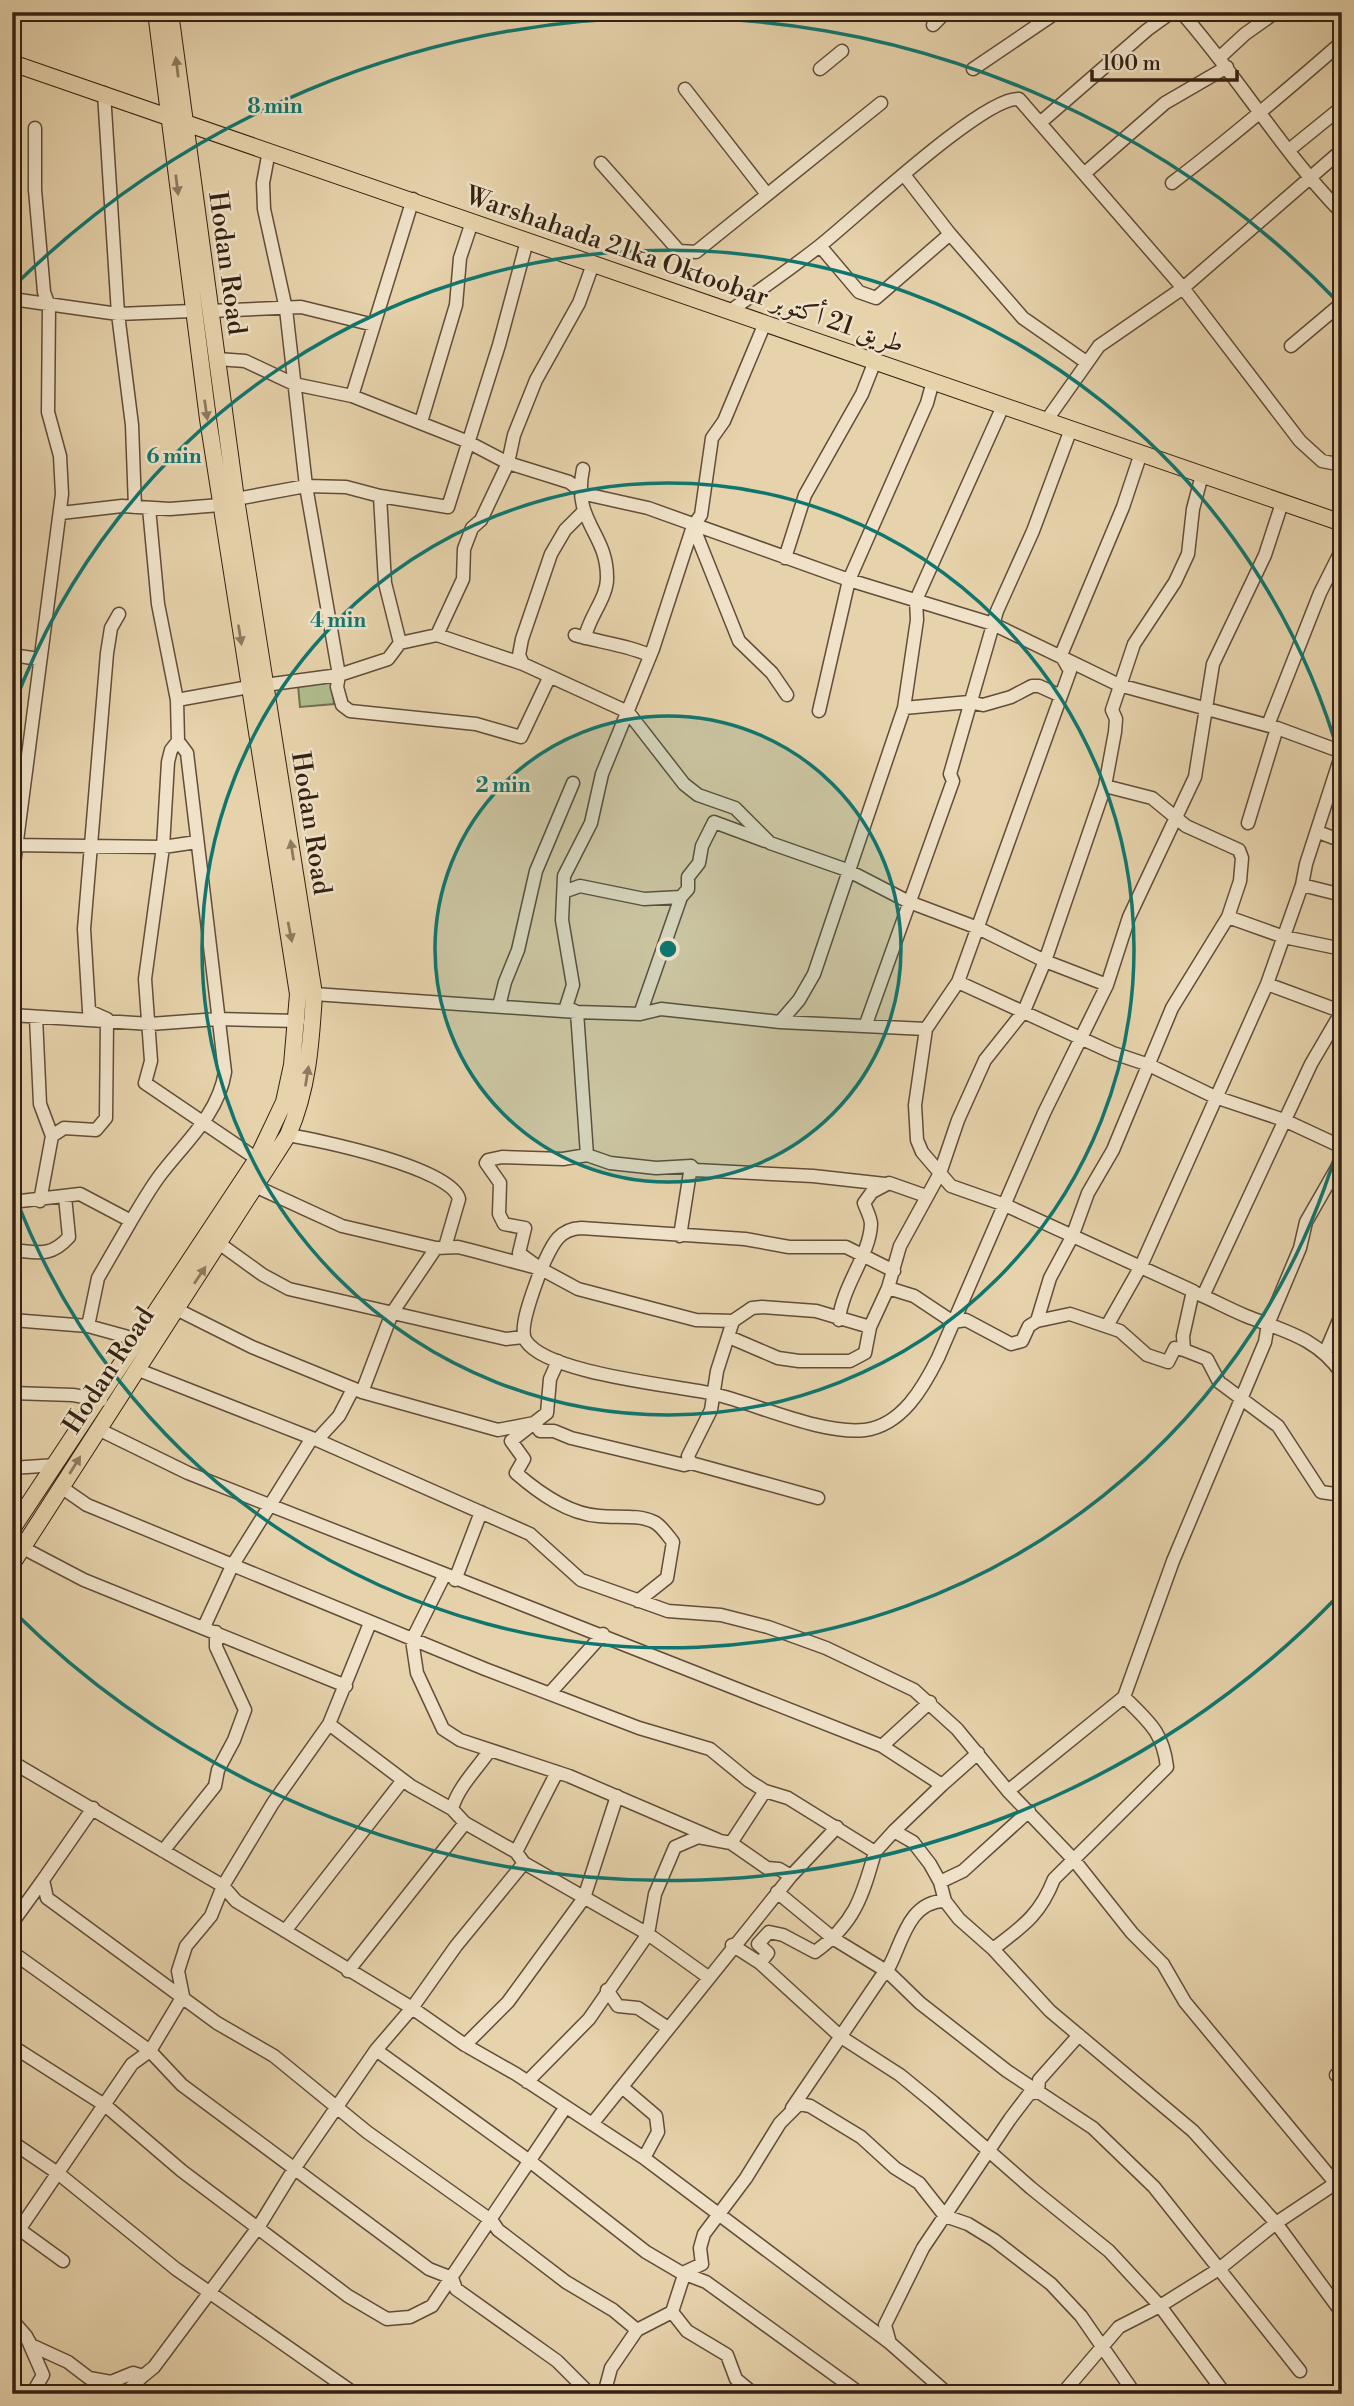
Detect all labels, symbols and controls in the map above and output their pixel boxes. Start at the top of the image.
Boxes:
scale bar [1092,38,1237,82]
text: 100 m [1102,51,1161,77]
one-way arrow [171,56,182,78]
text: 8 min [247,94,303,120]
one-way arrow [171,174,182,196]
street label: Warshahada 21ka Oktoobar طريق 21 أكتوبر [460,177,909,360]
street label: Hodan Road [201,189,253,337]
one-way arrow [201,399,212,421]
text: 6 min [146,444,202,470]
text: 4 min [310,608,366,634]
one-way arrow [235,624,246,646]
street label: Hodan Road [284,749,338,897]
text: 2 min [475,773,531,799]
one-way arrow [286,839,297,861]
one-way arrow [284,921,295,943]
centre of rings [656,937,680,961]
one-way arrow [302,1065,313,1087]
one-way arrow [193,1265,206,1284]
street label: Hodan Road [56,1301,162,1440]
one-way arrow [69,1455,82,1475]

